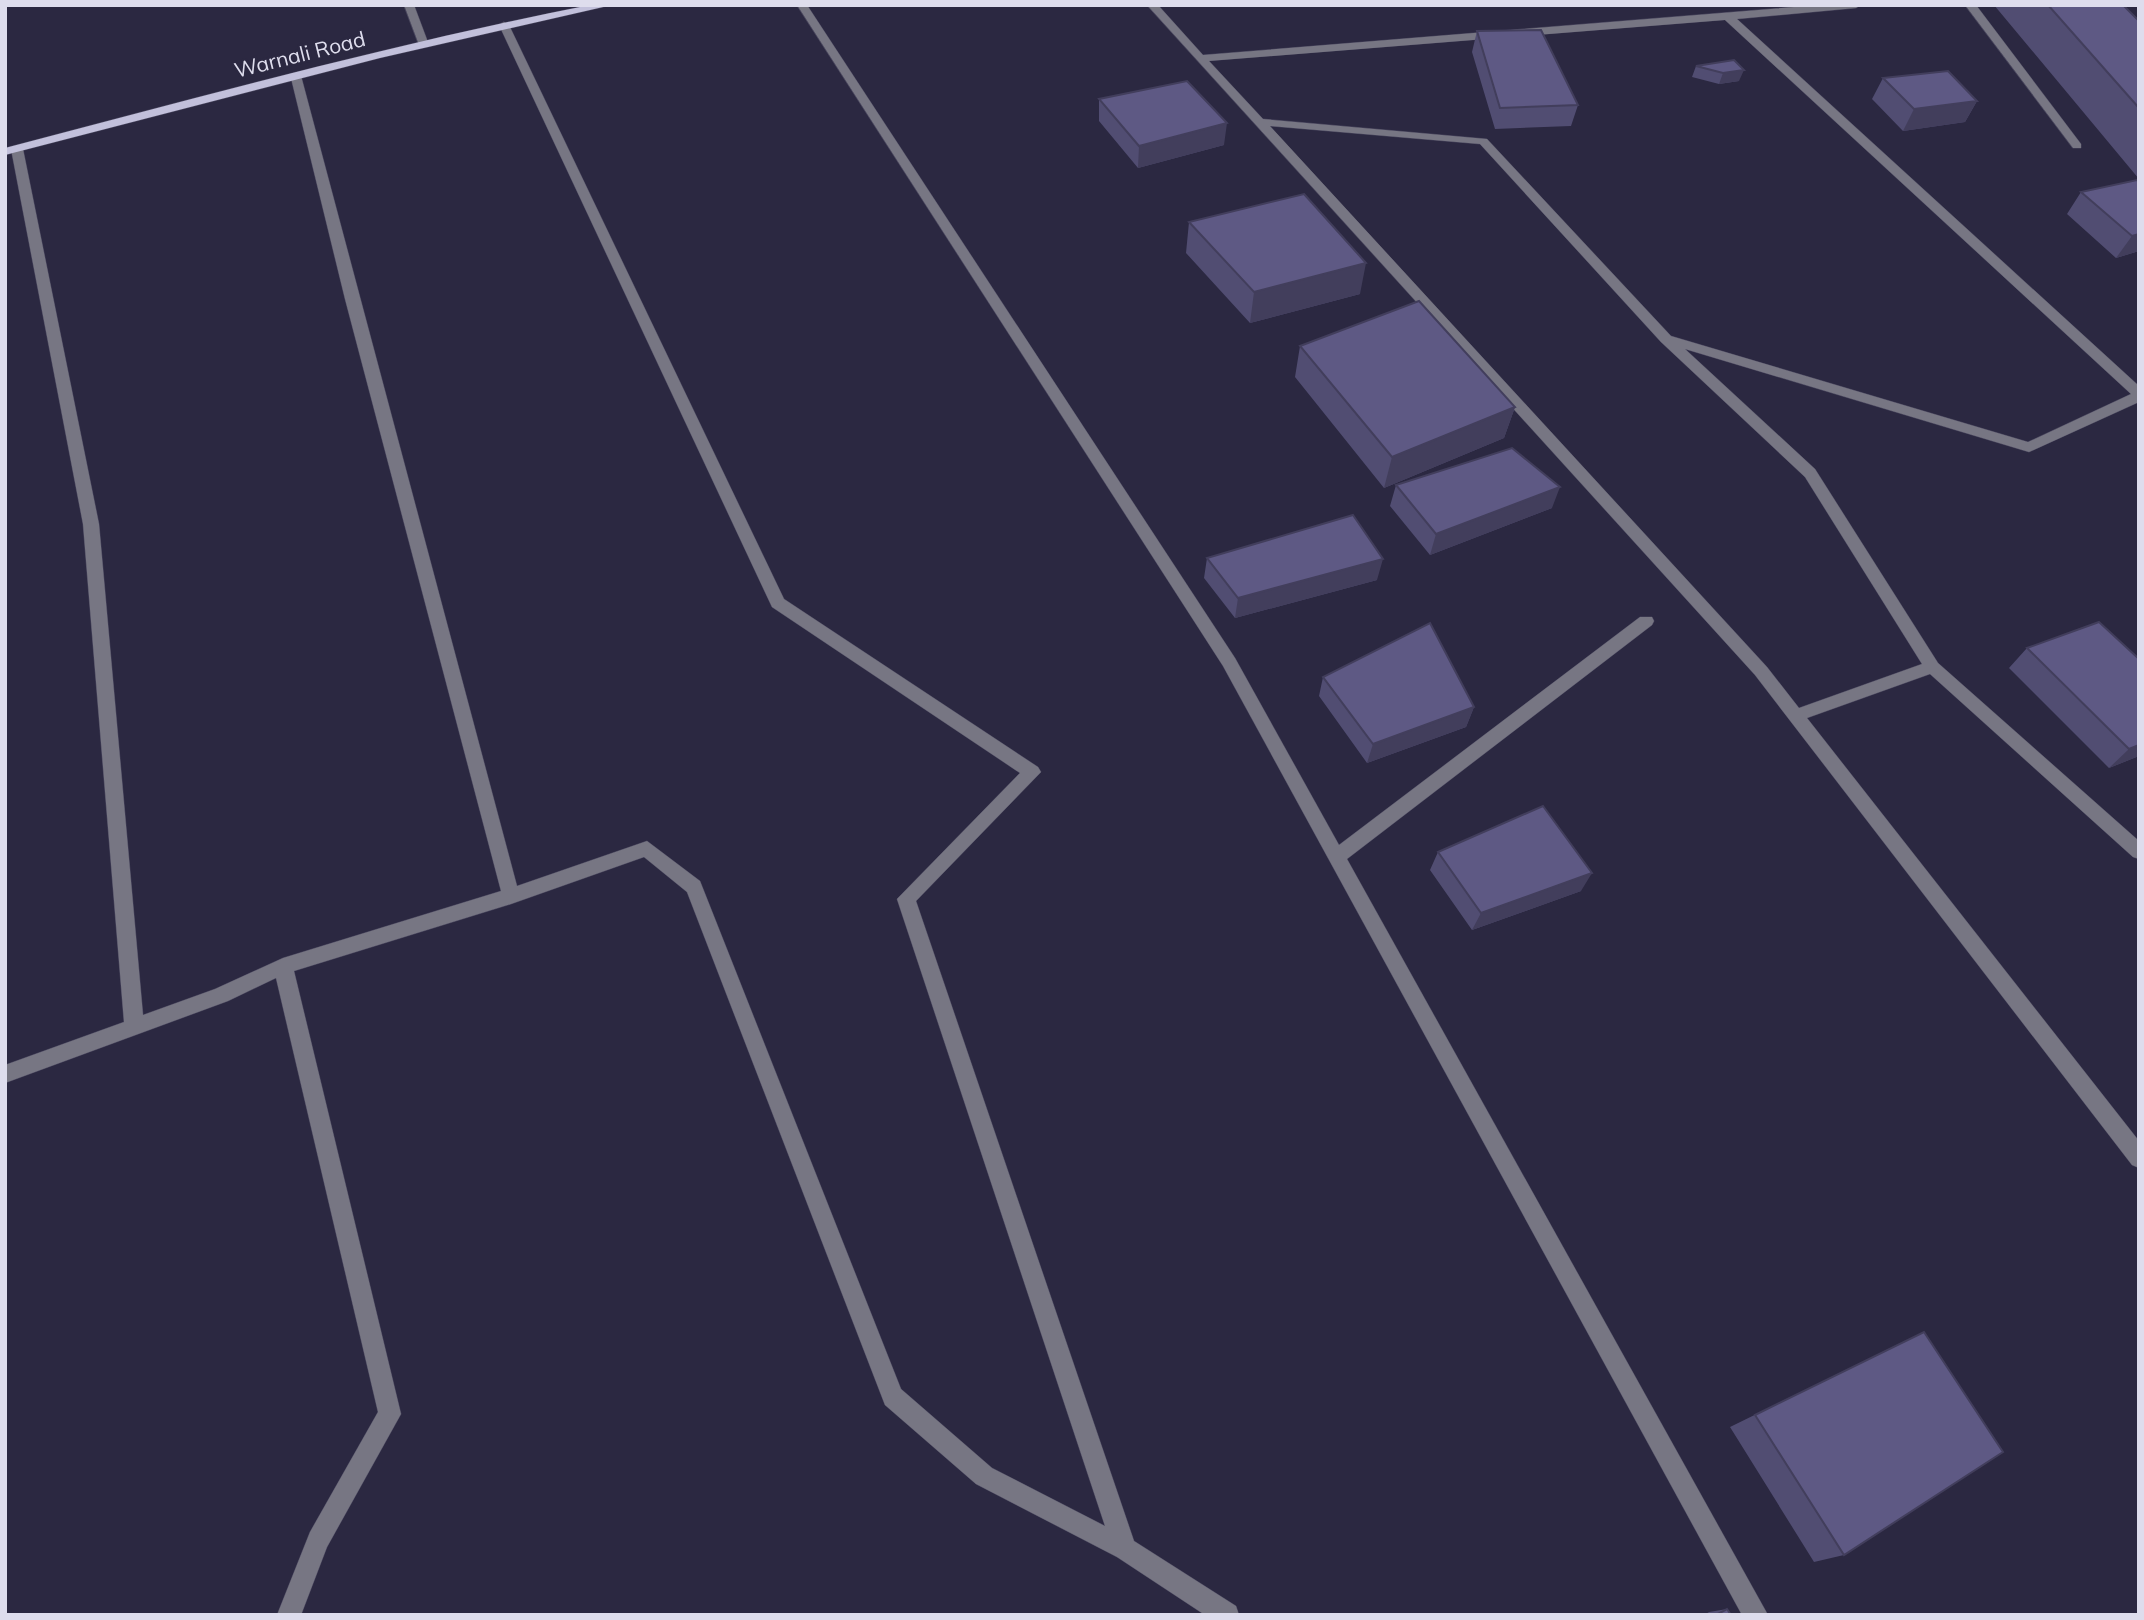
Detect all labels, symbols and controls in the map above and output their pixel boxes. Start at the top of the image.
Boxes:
street label: Warnali Road [231,25,368,83]

